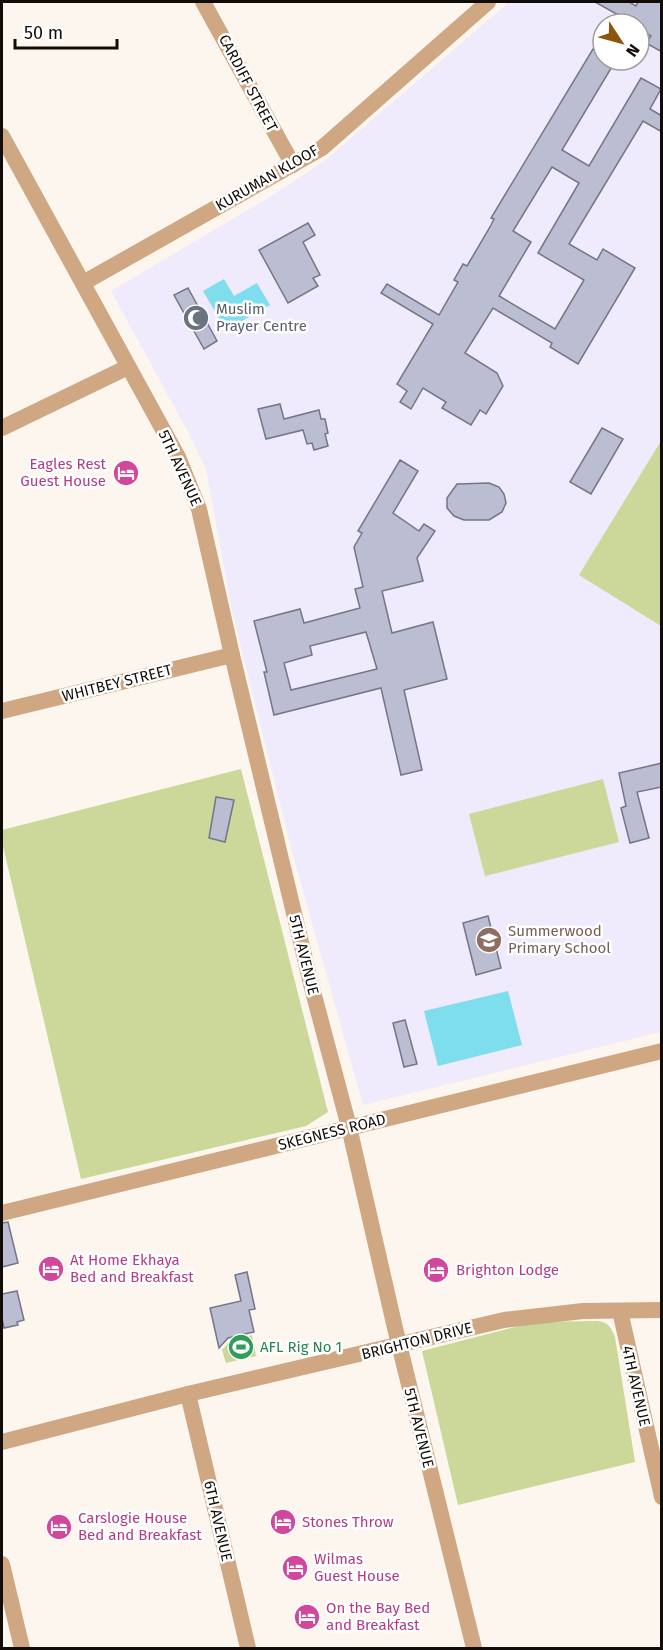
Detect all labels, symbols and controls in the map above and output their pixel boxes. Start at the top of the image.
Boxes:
scale bar [15,12,117,50]
north arrow [591,12,651,72]
text: 50 m [24,22,63,44]
street label: CARDIFF STREET [215,31,281,135]
text: N [622,41,644,60]
street label: KURUMAN KLOOF [212,141,322,215]
place label: Muslim Prayer Centre [216,300,307,335]
mosque icon: Muslim Prayer Centre [181,303,211,333]
street label: 5TH AVENUE [155,427,205,509]
place label: Eagles Rest Guest House [20,455,107,490]
hotel icon: Eagles Rest Guest House [111,458,141,488]
street label: WHITBEY STREET [60,661,174,705]
street label: 5TH AVENUE [285,913,323,997]
place label: Summerwood Primary School [508,922,611,957]
school or university icon: Summerwood Primary School [474,925,504,955]
street label: SKEGNESS ROAD [276,1110,388,1154]
place label: At Home Ekhaya Bed and Breakfast [70,1251,194,1286]
hotel icon: At Home Ekhaya Bed and Breakfast [36,1254,66,1284]
hotel icon: Brighton Lodge [421,1255,451,1285]
place label: Brighton Lodge [456,1261,559,1279]
street label: BRIGHTON DRIVE [360,1319,474,1363]
sports icon: AFL Rig No 1 [226,1332,256,1362]
place label: AFL Rig No 1 [260,1338,342,1356]
street label: 4TH AVENUE [618,1344,654,1428]
street label: 5TH AVENUE [400,1386,438,1470]
street label: 6TH AVENUE [200,1479,236,1563]
hotel icon: Stones Throw [268,1507,298,1537]
place label: Carslogie House Bed and Breakfast [78,1509,202,1544]
hotel icon: Carslogie House Bed and Breakfast [44,1512,74,1542]
place label: Stones Throw [302,1513,394,1531]
place label: Wilmas Guest House [314,1550,400,1585]
hotel icon: Wilmas Guest House [280,1553,310,1583]
place label: On the Bay Bed and Breakfast [326,1599,430,1634]
hotel icon: On the Bay Bed and Breakfast [292,1602,322,1632]

